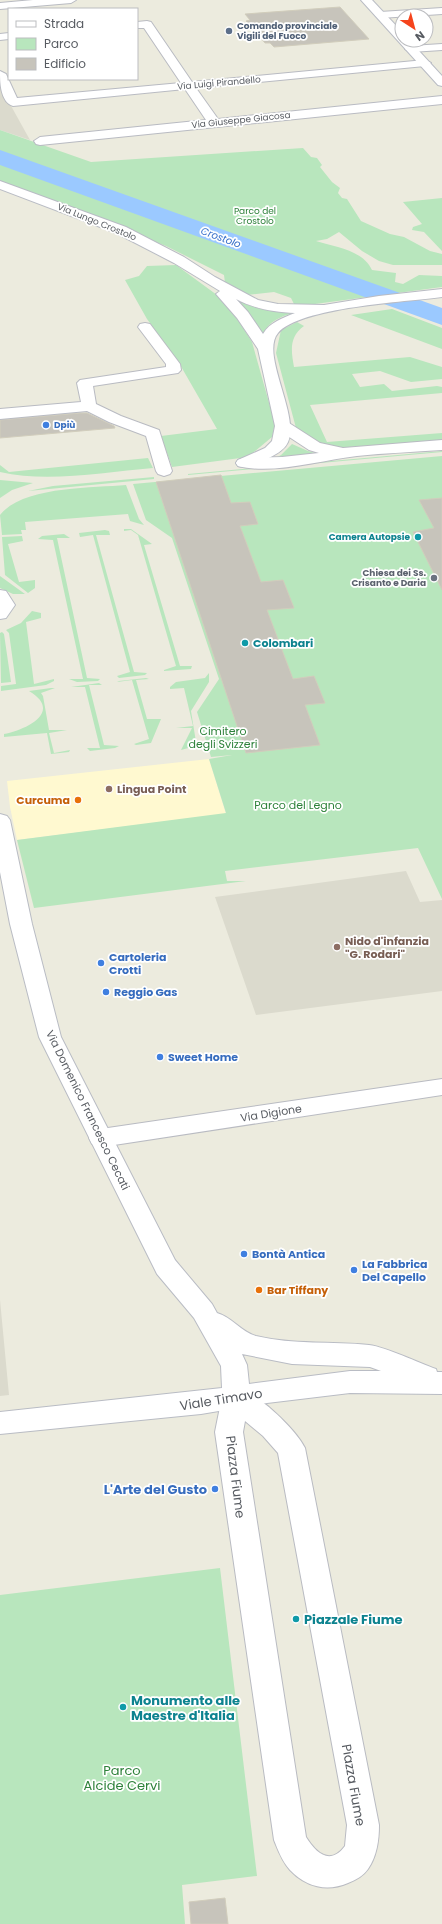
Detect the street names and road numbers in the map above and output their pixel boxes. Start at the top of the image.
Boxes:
street label: Via Luigi Pirandello [177,73,262,93]
street label: Via Giuseppe Giacosa [191,109,291,131]
street label: Via Lungo Crostolo [56,201,139,243]
street label: Via Domenico Francesco Cecati [42,1027,134,1193]
street label: Via Digione [239,1100,303,1126]
street label: Viale Timavo [178,1384,264,1415]
street label: Piazza Fiume [221,1435,250,1519]
street label: Piazza Fiume [337,1743,370,1828]

